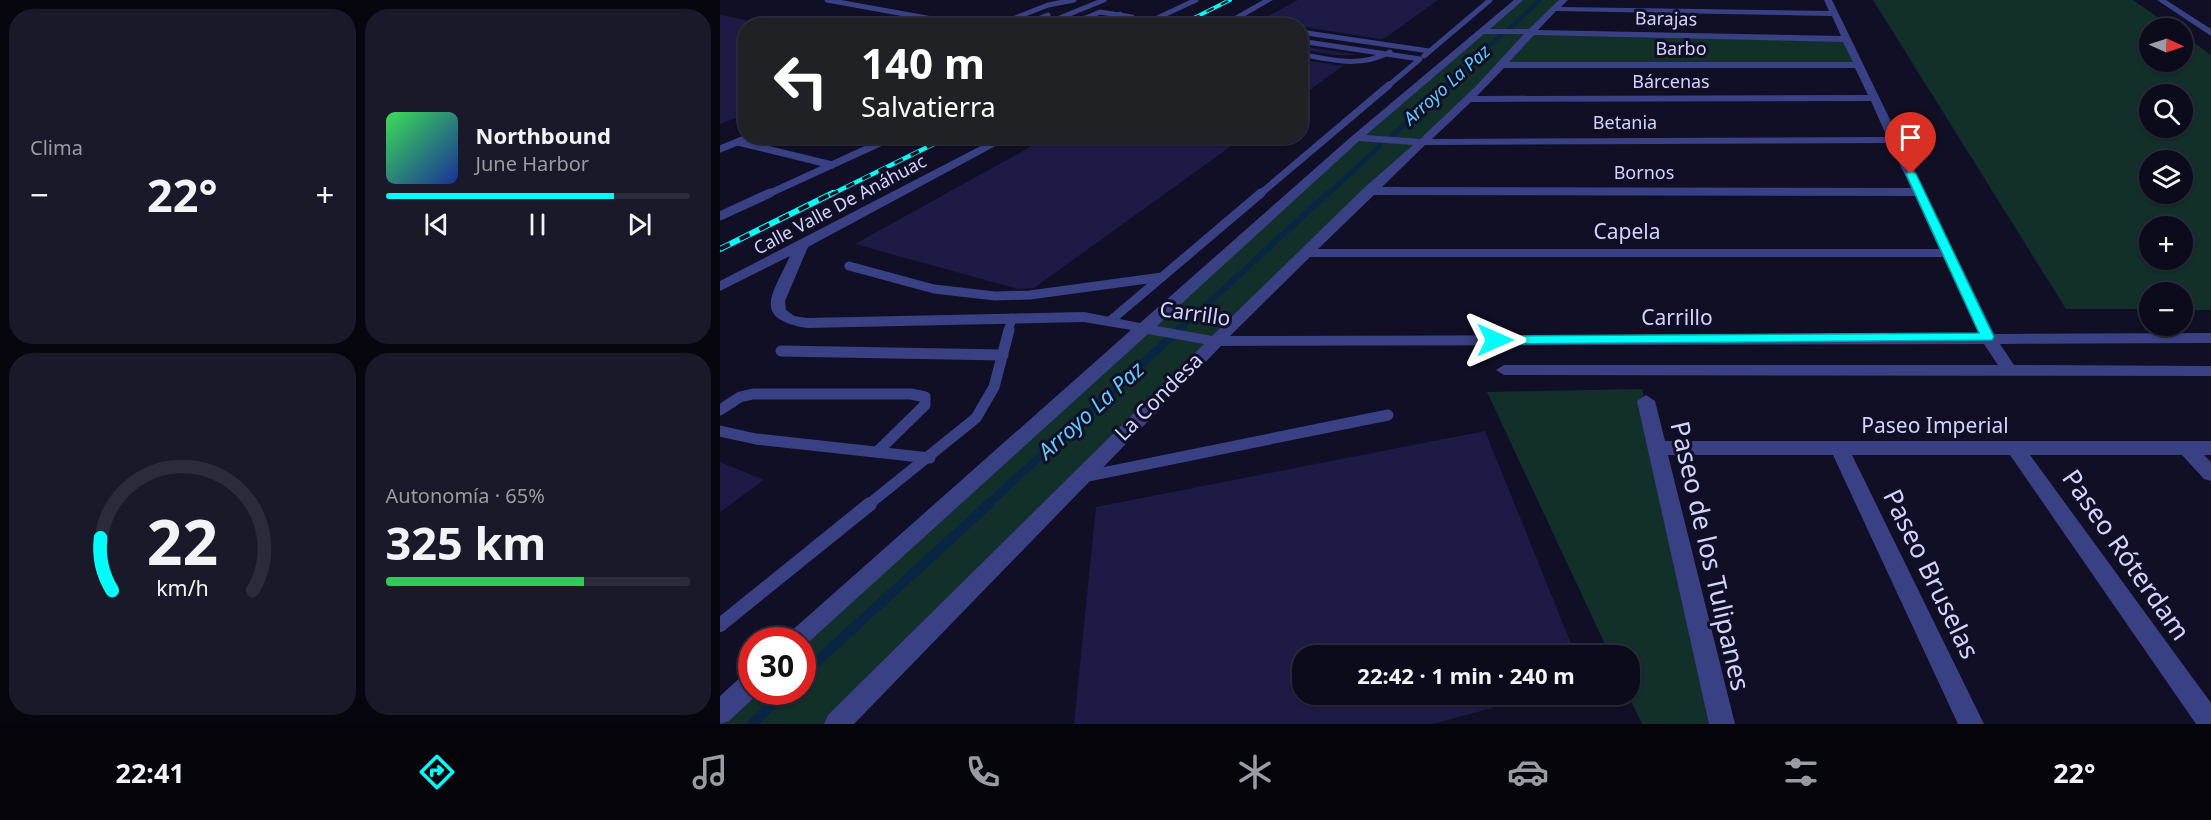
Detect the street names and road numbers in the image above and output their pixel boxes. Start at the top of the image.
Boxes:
street label: Barajas [1635,5,1697,31]
street label: Barbo [1655,36,1707,60]
street label: Bárcenas [1632,69,1710,93]
street label: Betania [1593,110,1657,134]
street label: Calle Valle De Anáhuac [749,148,930,260]
street label: Bornos [1614,160,1674,184]
street label: Capela [1593,217,1661,245]
street label: Carrillo [1158,294,1232,332]
street label: Carrillo [1641,303,1713,331]
street label: La Condesa [1108,346,1208,446]
street label: Paseo Imperial [1861,411,2009,439]
street label: Paseo de los Tulipanes [1662,418,1759,694]
street label: Paseo Róterdam [2054,462,2199,647]
street label: Paseo Bruselas [1875,483,1989,664]

